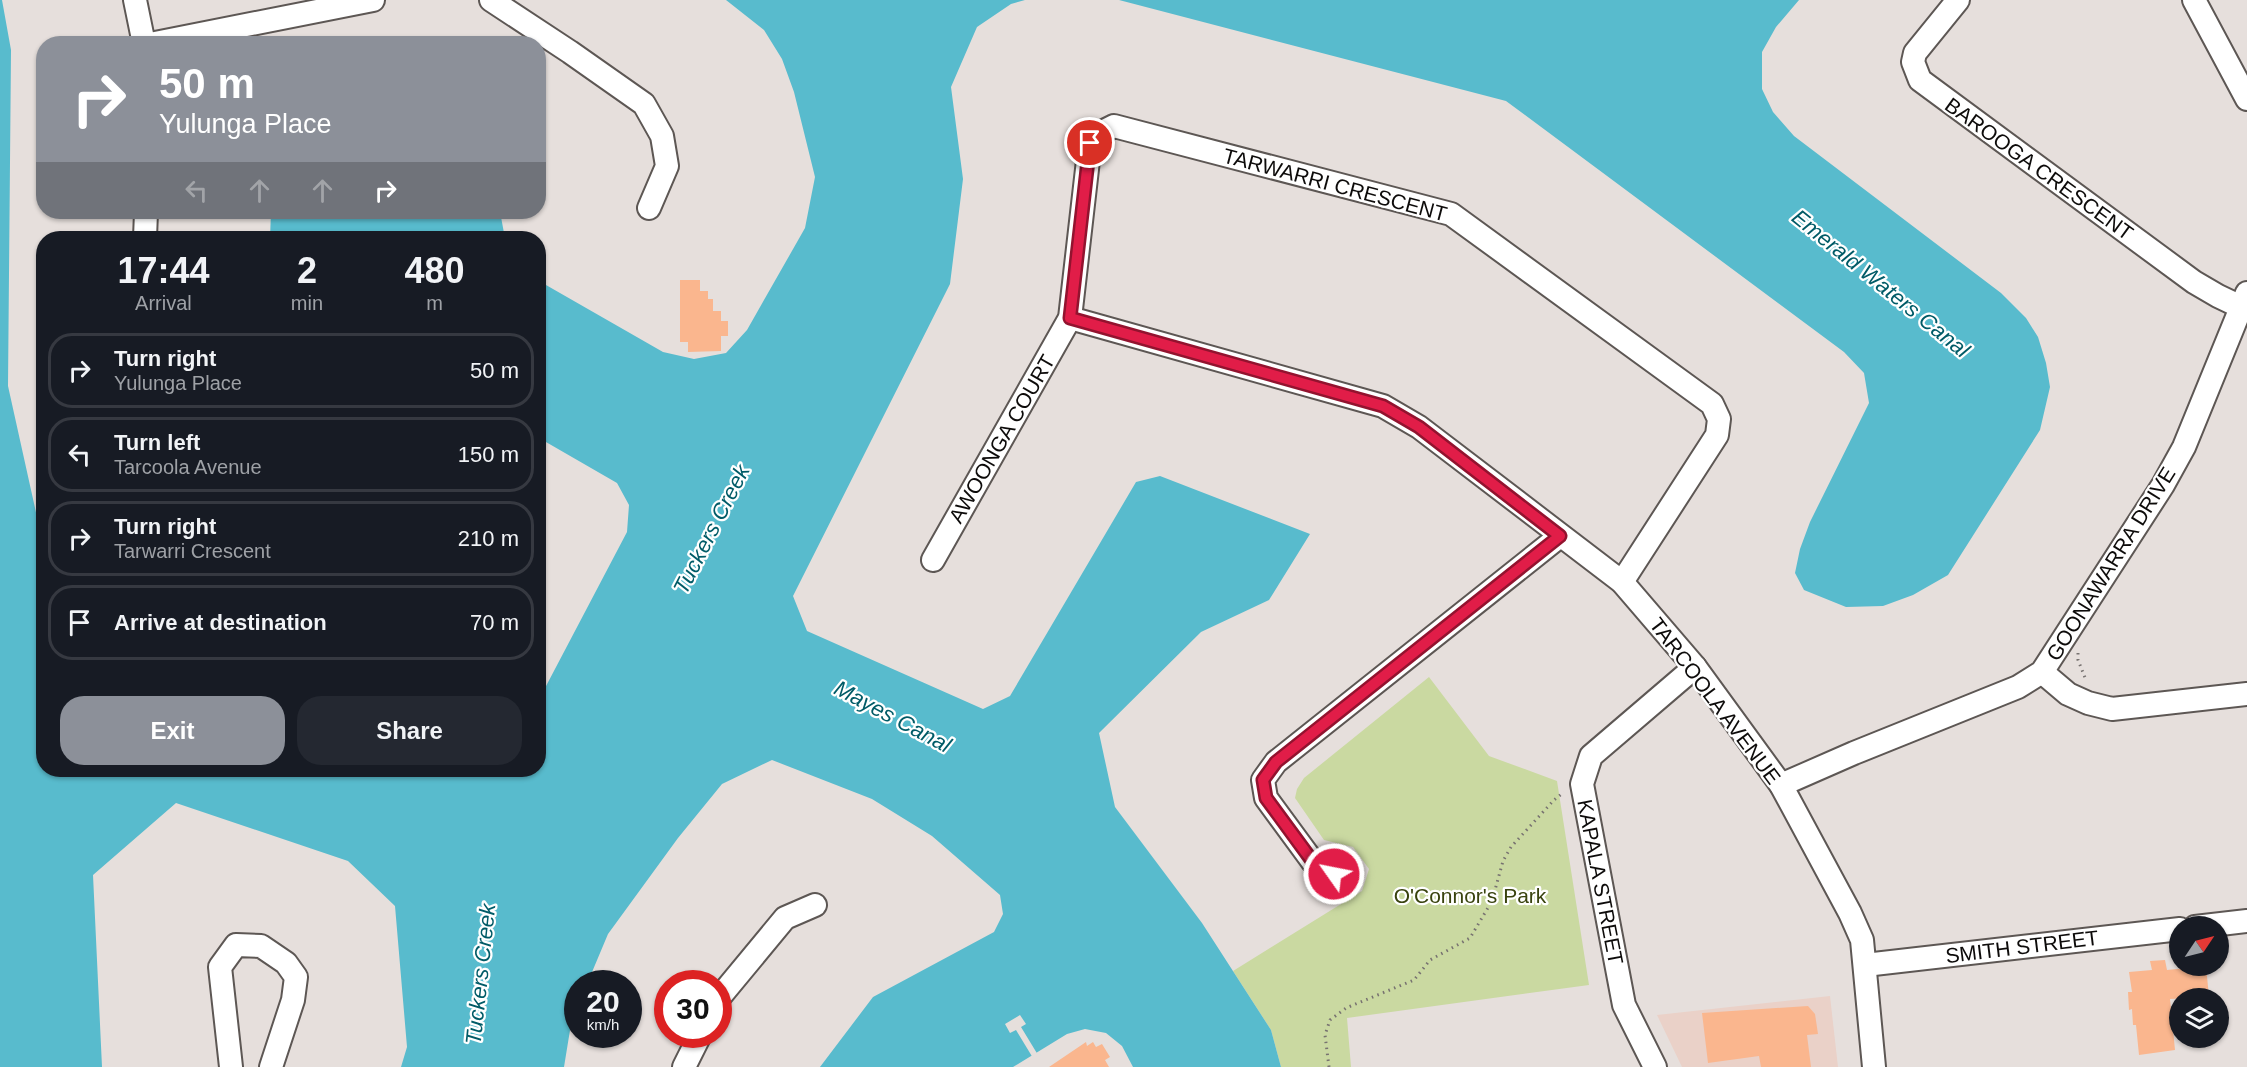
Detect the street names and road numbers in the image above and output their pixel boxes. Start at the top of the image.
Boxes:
street label: BAROOGA CRESCENT [1941,93,2138,245]
street label: TARWARRI CRESCENT [1221,144,1450,226]
street label: AWOONGA COURT [944,351,1059,527]
street label: GOONAWARRA DRIVE [2042,463,2180,665]
street label: TARCOOLA AVENUE [1645,613,1785,788]
street label: KAPALA STREET [1573,797,1628,967]
street label: SMITH STREET [1944,926,2100,967]

